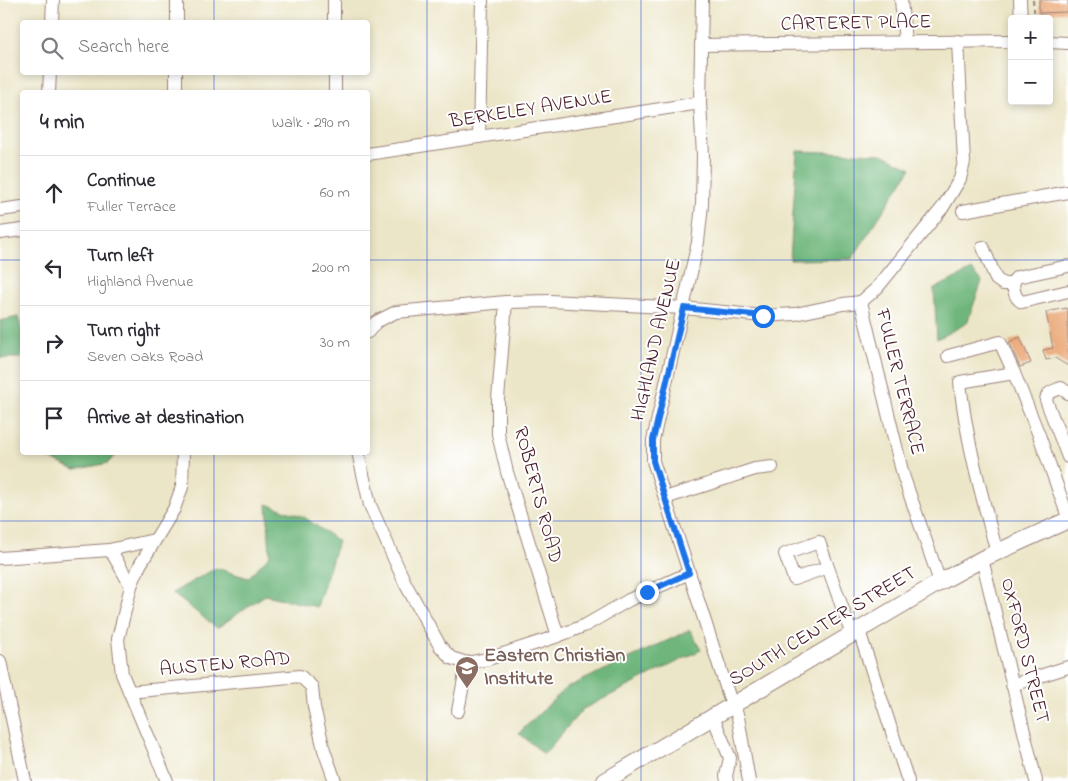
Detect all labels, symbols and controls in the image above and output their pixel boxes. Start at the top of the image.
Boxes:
street label: CARTERET PLACE [780,8,932,40]
map controls [1008,15,1053,105]
button: + [1008,15,1053,60]
search box [20,20,370,75]
icon: search [38,34,66,62]
text: Search here [78,34,169,61]
button: − [1008,60,1053,105]
street label: BERKELEY AVENUE [447,83,614,137]
text: 4 min [40,108,84,138]
text: Walk · 290 m [272,111,350,135]
text: Continue [87,168,155,195]
icon: ahead [40,179,68,207]
text: 60 m [320,181,350,205]
text: Fuller Terrace [87,195,176,219]
text: Turn left [87,243,154,270]
icon: left [40,254,68,282]
text: 200 m [312,256,350,280]
street label: HIGHLAND AVENUE [624,256,690,424]
text: Highland Avenue [87,270,193,294]
route start [752,305,775,328]
street label: FULLER TERRACE [867,305,931,458]
text: Turn right [87,318,160,345]
icon: right [40,329,68,357]
text: 30 m [320,331,350,355]
text: Seven Oaks Road [87,345,203,369]
icon: arrive [40,404,68,432]
text: Arrive at destination [87,405,244,432]
street label: ROBERTS ROAD [505,423,569,567]
street label: SOUTH CENTER STREET [724,559,922,695]
street label: OXFORD STREET [992,575,1056,727]
route end [636,581,659,604]
place label: Eastern Christian Institute [484,642,625,694]
street label: AUSTEN ROAD [158,645,292,685]
school or university icon: Eastern Christian Institute [454,655,480,689]

